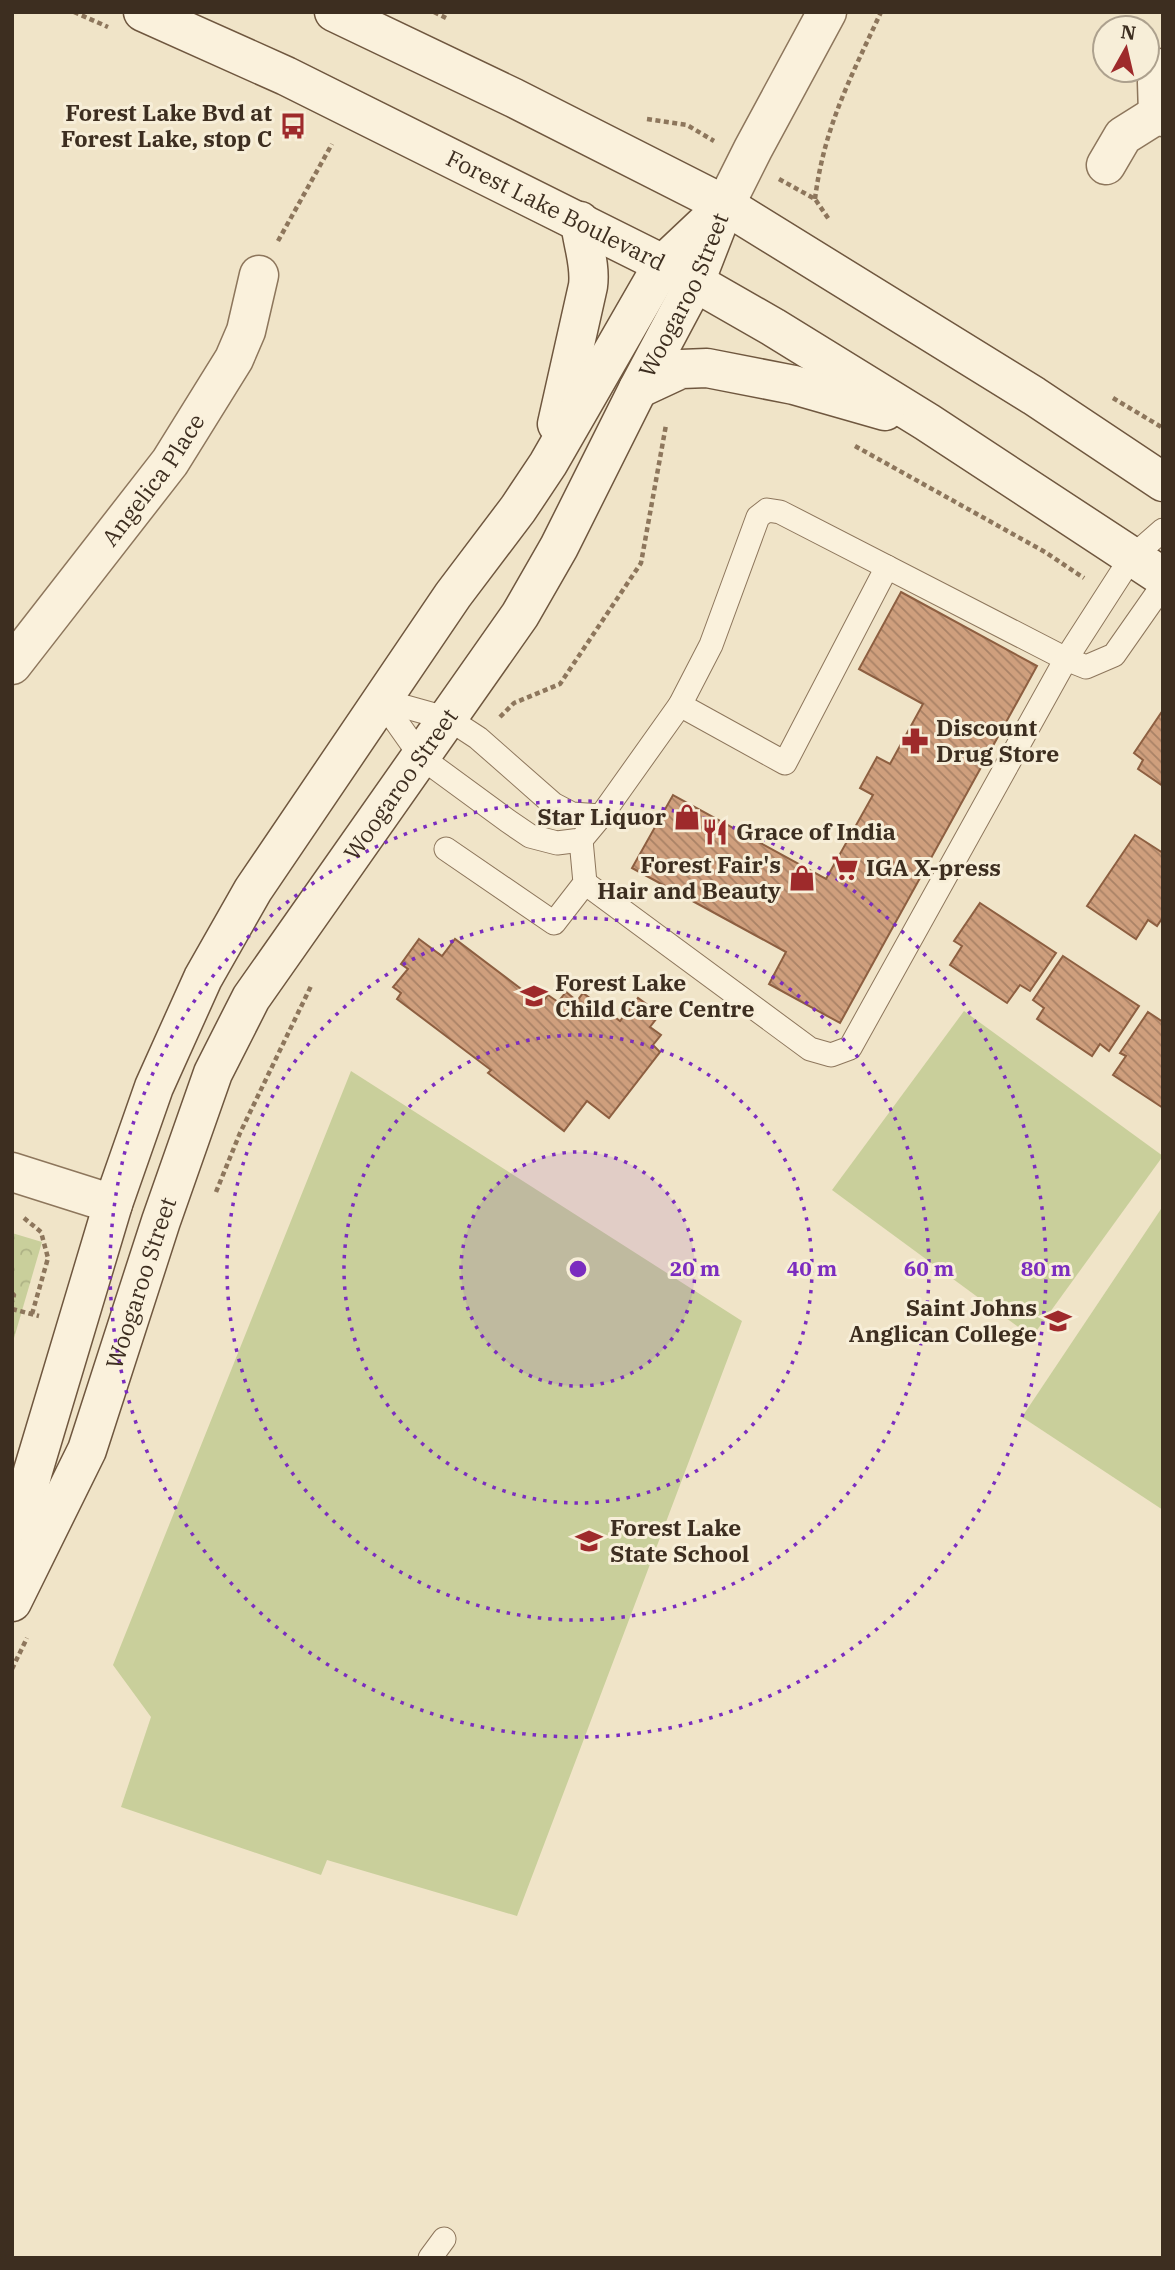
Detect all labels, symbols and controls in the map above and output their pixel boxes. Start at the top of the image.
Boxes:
north arrow [1091,14,1161,84]
text: N [1119,19,1137,45]
place label: Forest Lake Bvd at Forest Lake, stop C [61,97,272,153]
bus stop icon: Forest Lake Bvd at Forest Lake, stop C [278,111,308,141]
street label: Forest Lake Boulevard [442,142,671,277]
street label: Woogaroo Street [631,208,735,382]
street label: Angelica Place [94,408,210,552]
street label: Woogaroo Street [336,702,464,866]
place label: Discount Drug Store [936,712,1059,768]
pharmacy icon: Discount Drug Store [900,726,930,756]
place label: Star Liquor [537,801,667,831]
shop icon: Star Liquor [672,802,702,832]
place label: Grace of India [736,816,896,846]
restaurant icon: Grace of India [700,817,730,847]
place label: Forest Fair's Hair and Beauty [597,849,781,905]
place label: IGA X-press [866,852,1001,882]
supermarket icon: IGA X-press [830,853,860,883]
shop icon: Forest Fair's Hair and Beauty [787,863,817,893]
place label: Forest Lake Child Care Centre [555,967,754,1023]
school or university icon: Forest Lake Child Care Centre [519,981,549,1011]
street label: Woogaroo Street [98,1193,182,1372]
text: 20 m [670,1254,720,1282]
text: 40 m [787,1254,837,1282]
text: 60 m [904,1254,954,1282]
text: 80 m [1021,1254,1071,1282]
centre of rings [566,1257,590,1281]
place label: Saint Johns Anglican College [849,1292,1037,1348]
school or university icon: Saint Johns Anglican College [1043,1306,1073,1336]
place label: Forest Lake State School [610,1512,749,1568]
school or university icon: Forest Lake State School [574,1526,604,1556]

